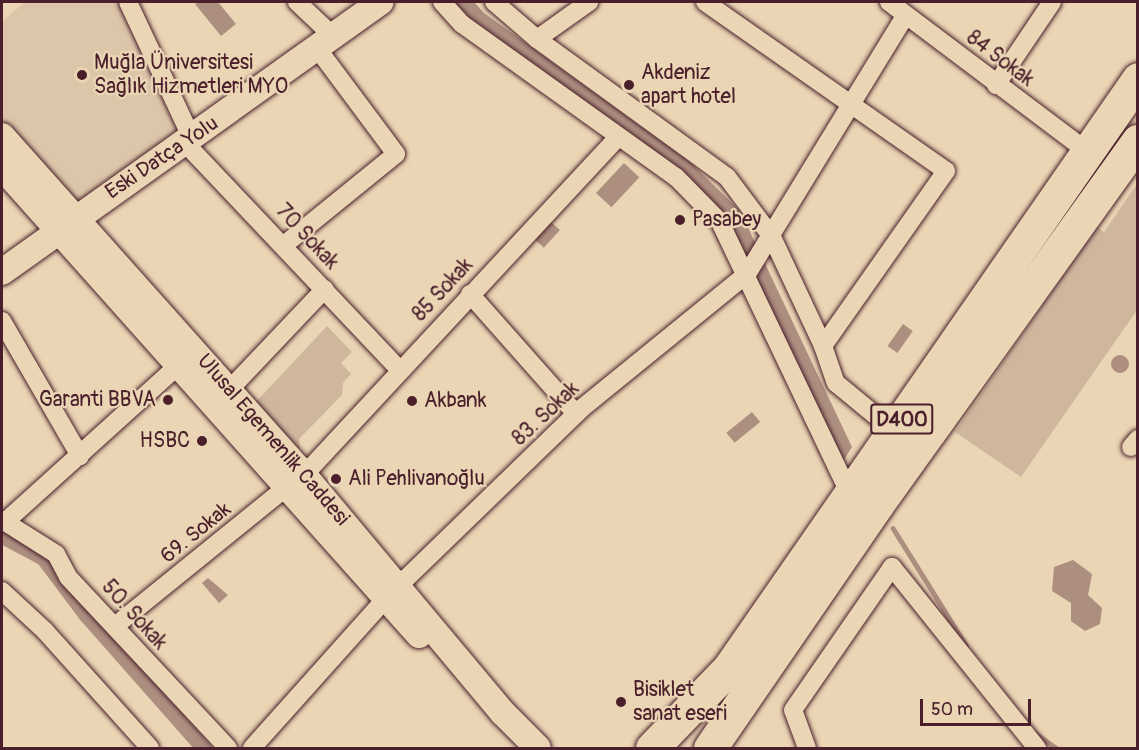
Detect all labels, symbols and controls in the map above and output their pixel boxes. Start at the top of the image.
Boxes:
street label: 84 Sokak [961,25,1039,93]
place label: Muğla Üniversitesi Sağlık Hizmetleri MYO [94,50,288,100]
place label: Akdeniz apart hotel [641,60,736,110]
marker: Muğla Üniversitesi Sağlık Hizmetleri MYO [75,68,89,82]
marker: Akdeniz apart hotel [622,78,636,92]
street label: Eski Datça Yolu [101,111,223,205]
street label: 70 Sokak [270,199,344,275]
place label: Pasabey [692,207,761,233]
marker: Pasabey [673,213,687,227]
street label: 85 Sokak [407,253,479,327]
street label: Ulusal Egemenlik Caddesi [192,349,354,531]
street label: 83. Sokak [507,377,585,451]
place label: Garanti BBVA [39,387,156,413]
place label: Akbank [424,388,486,414]
marker: Garanti BBVA [161,393,175,407]
marker: Akbank [405,394,419,408]
road number: D400 [869,402,935,436]
place label: HSBC [140,428,190,454]
marker: HSBC [195,434,209,448]
place label: Ali Pehlivanoğlu [348,466,485,492]
marker: Ali Pehlivanoğlu [329,472,343,486]
street label: 69. Sokak [156,497,236,569]
street label: 50. Sokak [96,575,172,655]
place label: Bisiklet sanat eseri [633,677,727,727]
scale bar [923,687,1034,725]
marker: Bisiklet sanat eseri [614,695,628,709]
text: 50 m [931,698,973,721]

